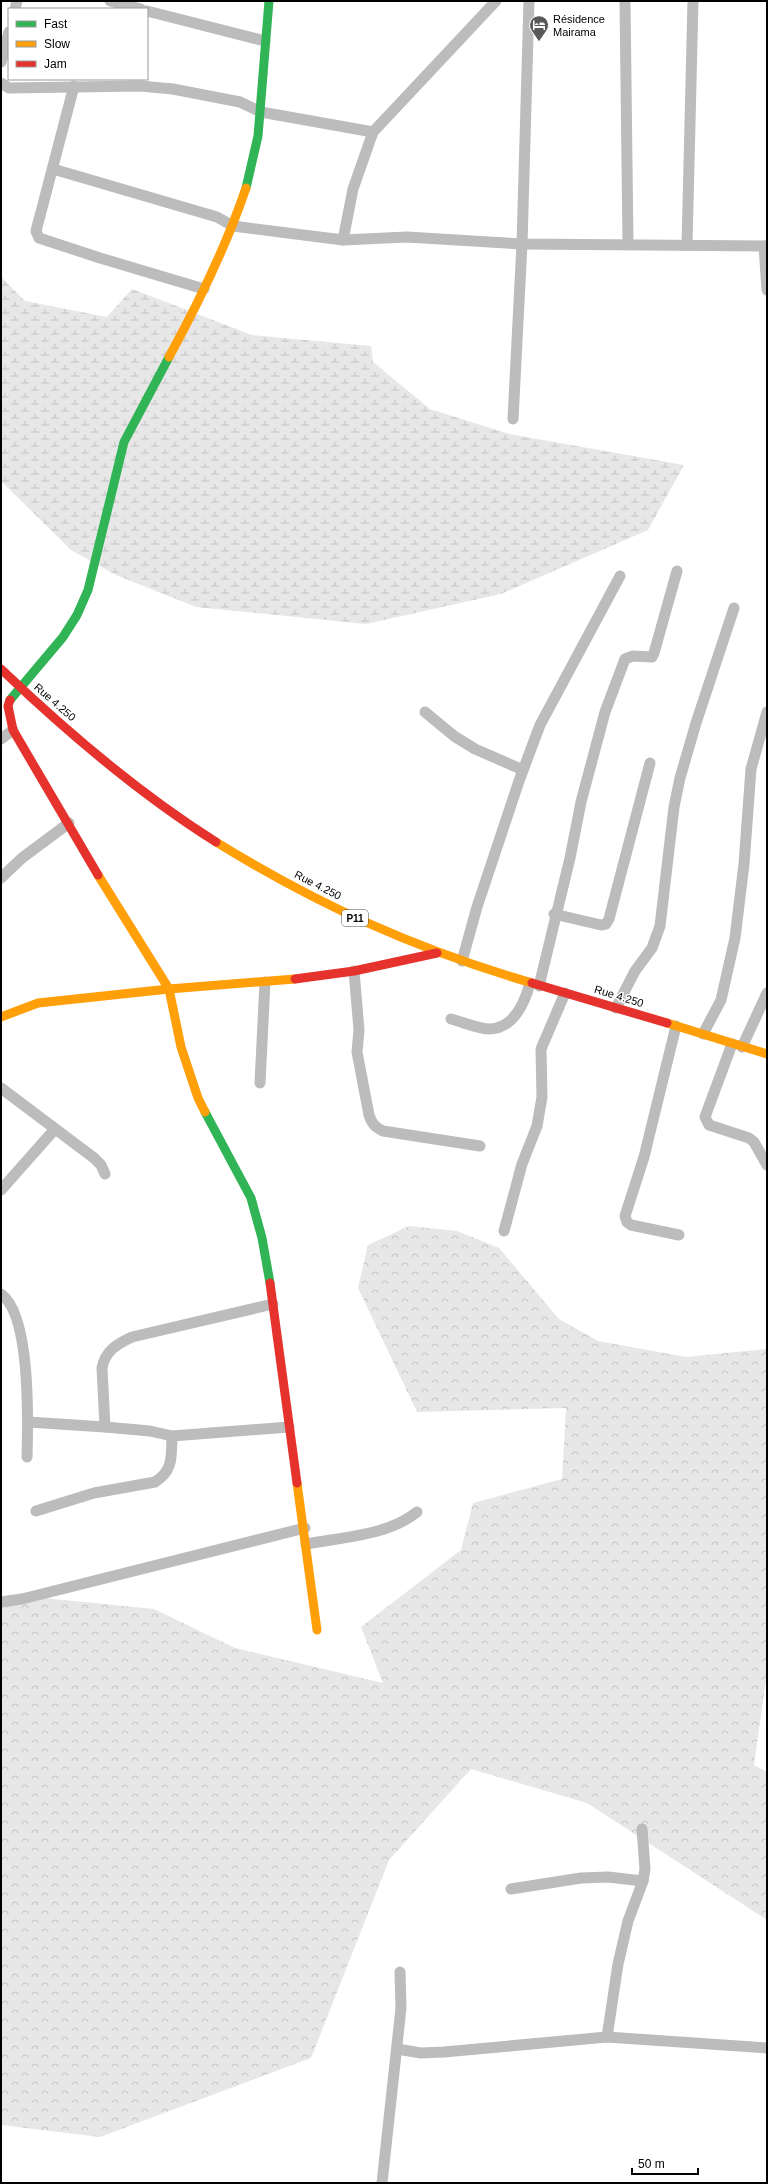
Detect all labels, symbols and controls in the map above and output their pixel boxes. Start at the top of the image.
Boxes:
legend [8,8,148,80]
place label: Résidence Mairama [553,13,605,38]
hotel icon: Résidence Mairama [528,14,550,42]
text: Fast [44,17,68,31]
text: Slow [44,37,70,51]
text: Jam [44,57,67,71]
street label: Rue 4.250 [32,681,78,723]
street label: Rue 4.250 [293,868,343,902]
road number: P11 [342,910,368,926]
street label: Rue 4.250 [593,983,645,1009]
scale bar [632,2150,698,2176]
text: 50 m [638,2157,665,2171]

